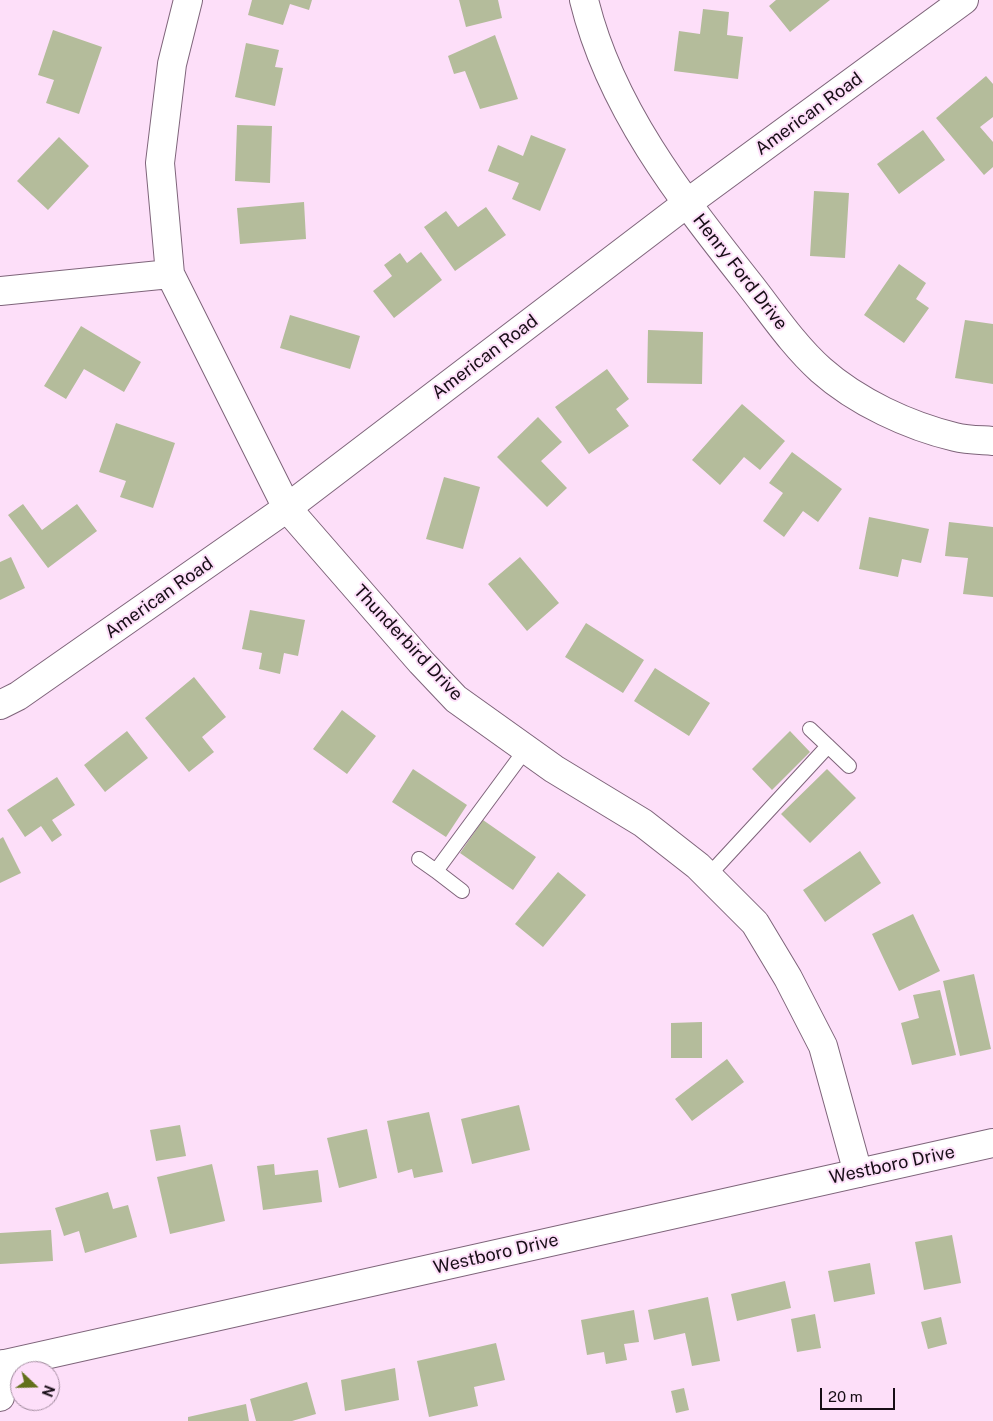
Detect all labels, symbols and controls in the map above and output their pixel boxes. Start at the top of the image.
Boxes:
street label: American Road [751,68,867,160]
street label: Henry Ford Drive [688,210,792,334]
street label: American Road [428,310,542,404]
street label: American Road [101,553,217,643]
street label: Thunderbird Drive [349,581,467,705]
street label: Westboro Drive [827,1141,957,1189]
street label: Westboro Drive [431,1229,561,1279]
north arrow [10,1361,60,1411]
scale bar [823,1378,898,1410]
text: N [39,1383,58,1399]
text: 20 m [828,1388,863,1405]

